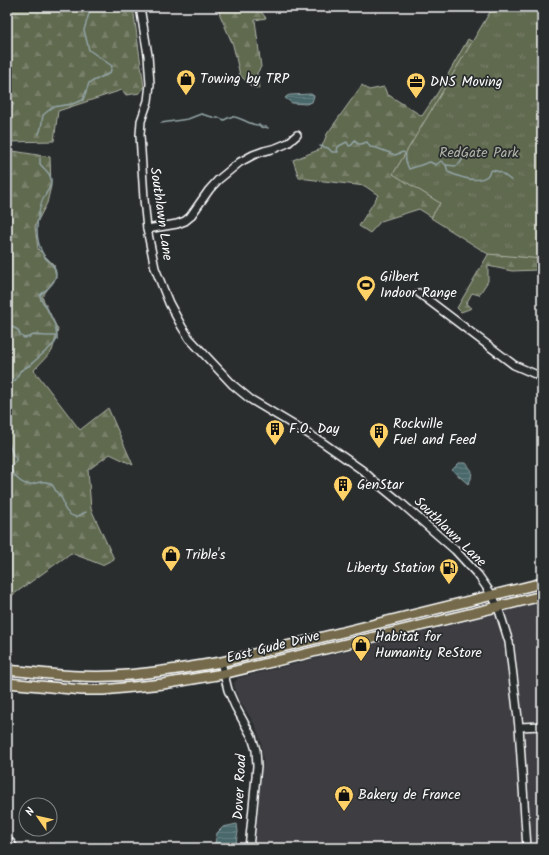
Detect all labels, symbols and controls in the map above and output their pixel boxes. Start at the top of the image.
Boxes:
shop icon: Towing by TRP [175,68,197,96]
place label: Towing by TRP [200,68,290,90]
office icon: DNS Moving [405,71,427,99]
place label: DNS Moving [430,71,502,93]
park label: RedGate Park [439,142,519,164]
street label: Southlawn Lane [144,166,179,263]
place label: Gilbert Indoor Range [380,266,458,304]
sports icon: Gilbert Indoor Range [355,274,377,302]
place label: Rockville Fuel and Feed [393,413,477,451]
building icon: F.O. Day [264,418,286,446]
place label: F.O. Day [289,418,340,440]
building icon: Rockville Fuel and Feed [368,421,390,449]
building icon: GenStar [332,474,354,502]
place label: GenStar [357,474,405,496]
street label: Southlawn Lane [409,491,492,573]
shop icon: Trible's [160,544,182,572]
place label: Trible's [185,544,226,566]
place label: Liberty Station [346,557,435,579]
fuel station icon: Liberty Station [438,557,460,585]
street label: East Gude Drive [224,625,322,669]
place label: Habitat for Humanity ReStore [375,626,483,664]
shop icon: Habitat for Humanity ReStore [350,634,372,662]
street label: Dover Road [227,753,253,820]
shop icon: Bakery de France [333,784,355,812]
place label: Bakery de France [358,784,461,806]
north arrow [18,797,58,837]
text: N [21,804,40,820]

